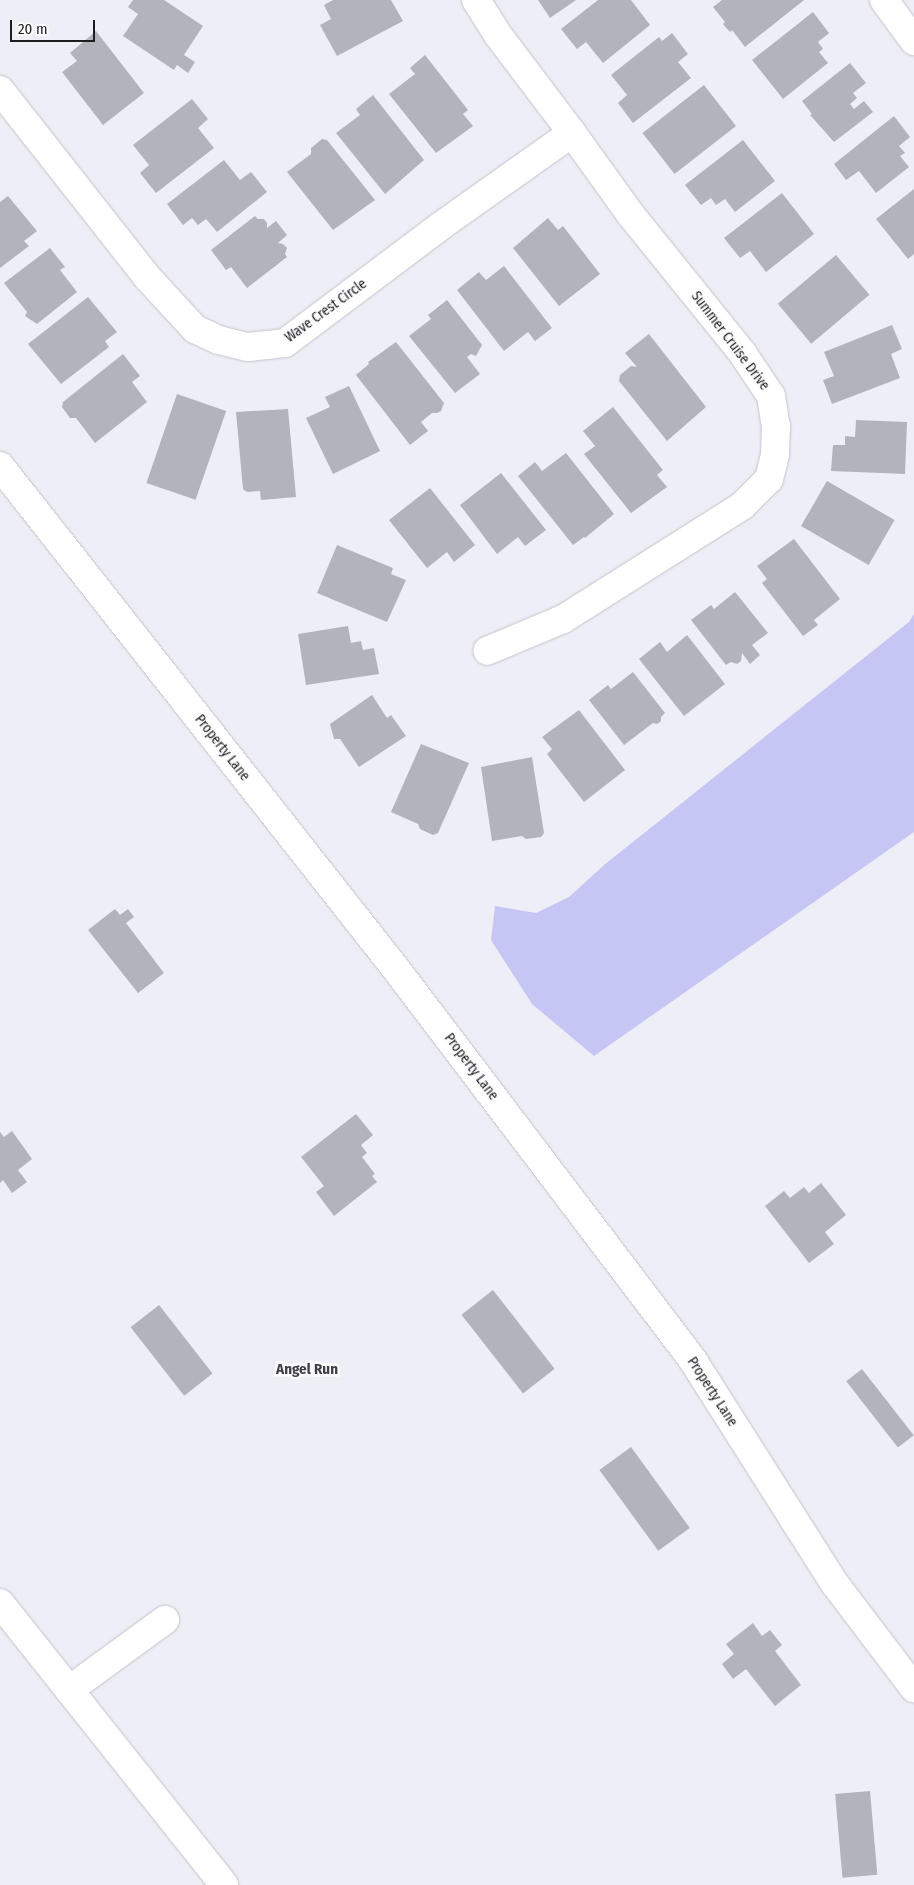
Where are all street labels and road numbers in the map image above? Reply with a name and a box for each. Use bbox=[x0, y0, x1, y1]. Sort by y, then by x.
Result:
street label: Wave Crest Circle bbox=[282, 276, 370, 346]
street label: Summer Cruise Drive bbox=[687, 288, 773, 394]
street label: Property Lane bbox=[191, 712, 253, 784]
street label: Property Lane bbox=[440, 1030, 502, 1104]
street label: Property Lane bbox=[683, 1354, 741, 1430]

